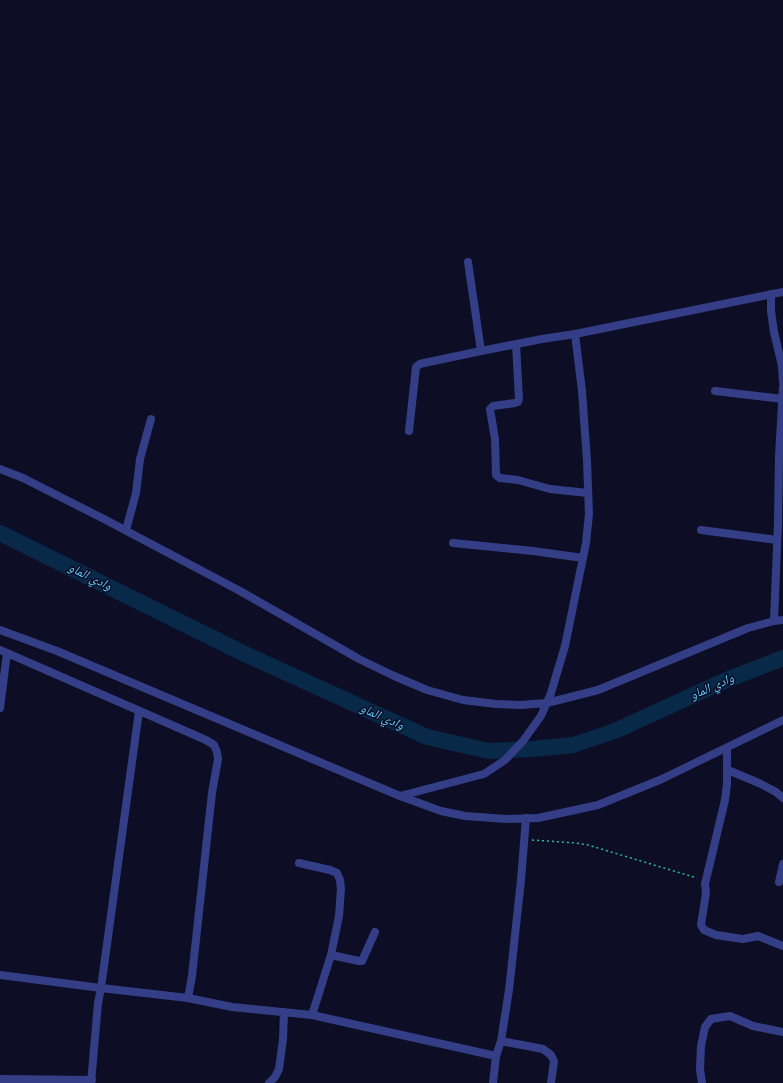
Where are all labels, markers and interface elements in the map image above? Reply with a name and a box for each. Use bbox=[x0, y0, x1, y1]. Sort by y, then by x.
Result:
water label: وادي الماو bbox=[66, 560, 114, 594]
water label: وادي الماو bbox=[688, 670, 736, 704]
water label: وادي الماو bbox=[358, 700, 406, 734]

